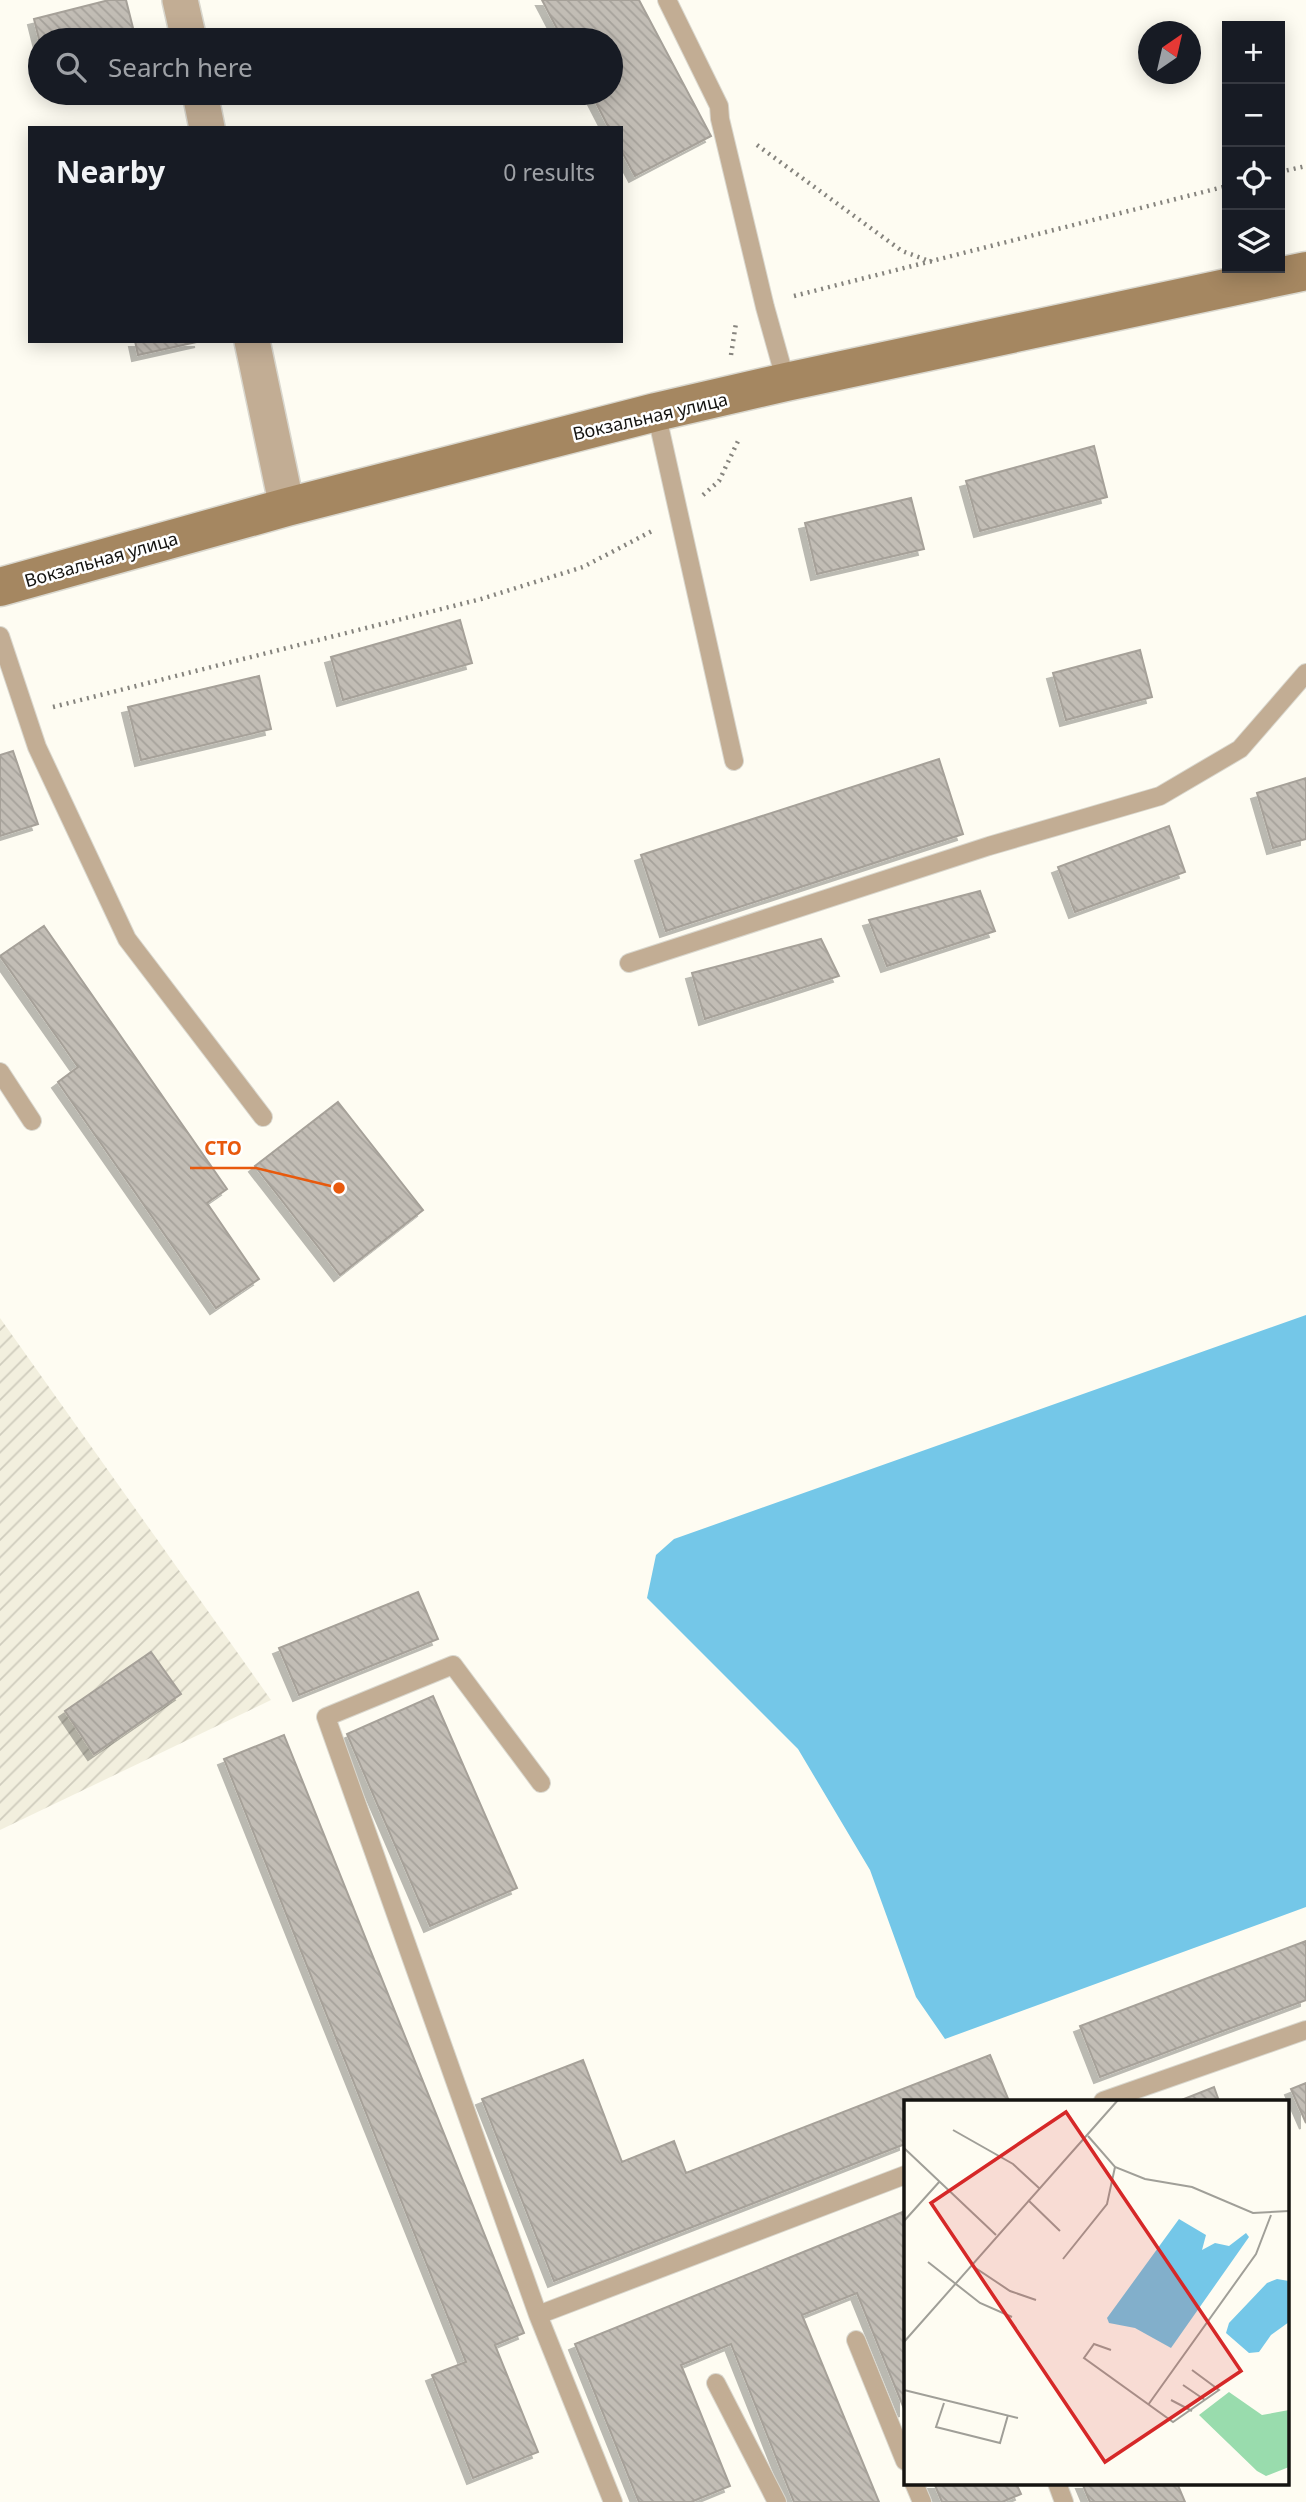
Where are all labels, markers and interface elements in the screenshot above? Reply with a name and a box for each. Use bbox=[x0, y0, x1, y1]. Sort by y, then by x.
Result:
north arrow bbox=[1138, 21, 1201, 84]
map controls bbox=[1222, 21, 1285, 273]
button: + bbox=[1222, 21, 1285, 84]
search box bbox=[28, 28, 623, 105]
icon: search bbox=[52, 48, 90, 86]
text: Search here bbox=[108, 49, 253, 85]
button: − bbox=[1222, 84, 1285, 147]
button: locate bbox=[1222, 147, 1285, 210]
text: Nearby bbox=[56, 151, 165, 192]
text: 0 results bbox=[503, 156, 595, 188]
button: layers bbox=[1222, 210, 1285, 273]
street label: Вокзальная улица bbox=[570, 387, 730, 445]
street label: Вокзальная улица bbox=[22, 526, 180, 592]
callout: СТО bbox=[190, 1128, 256, 1168]
text: СТО bbox=[204, 1135, 242, 1161]
inset map bbox=[904, 2100, 1288, 2484]

